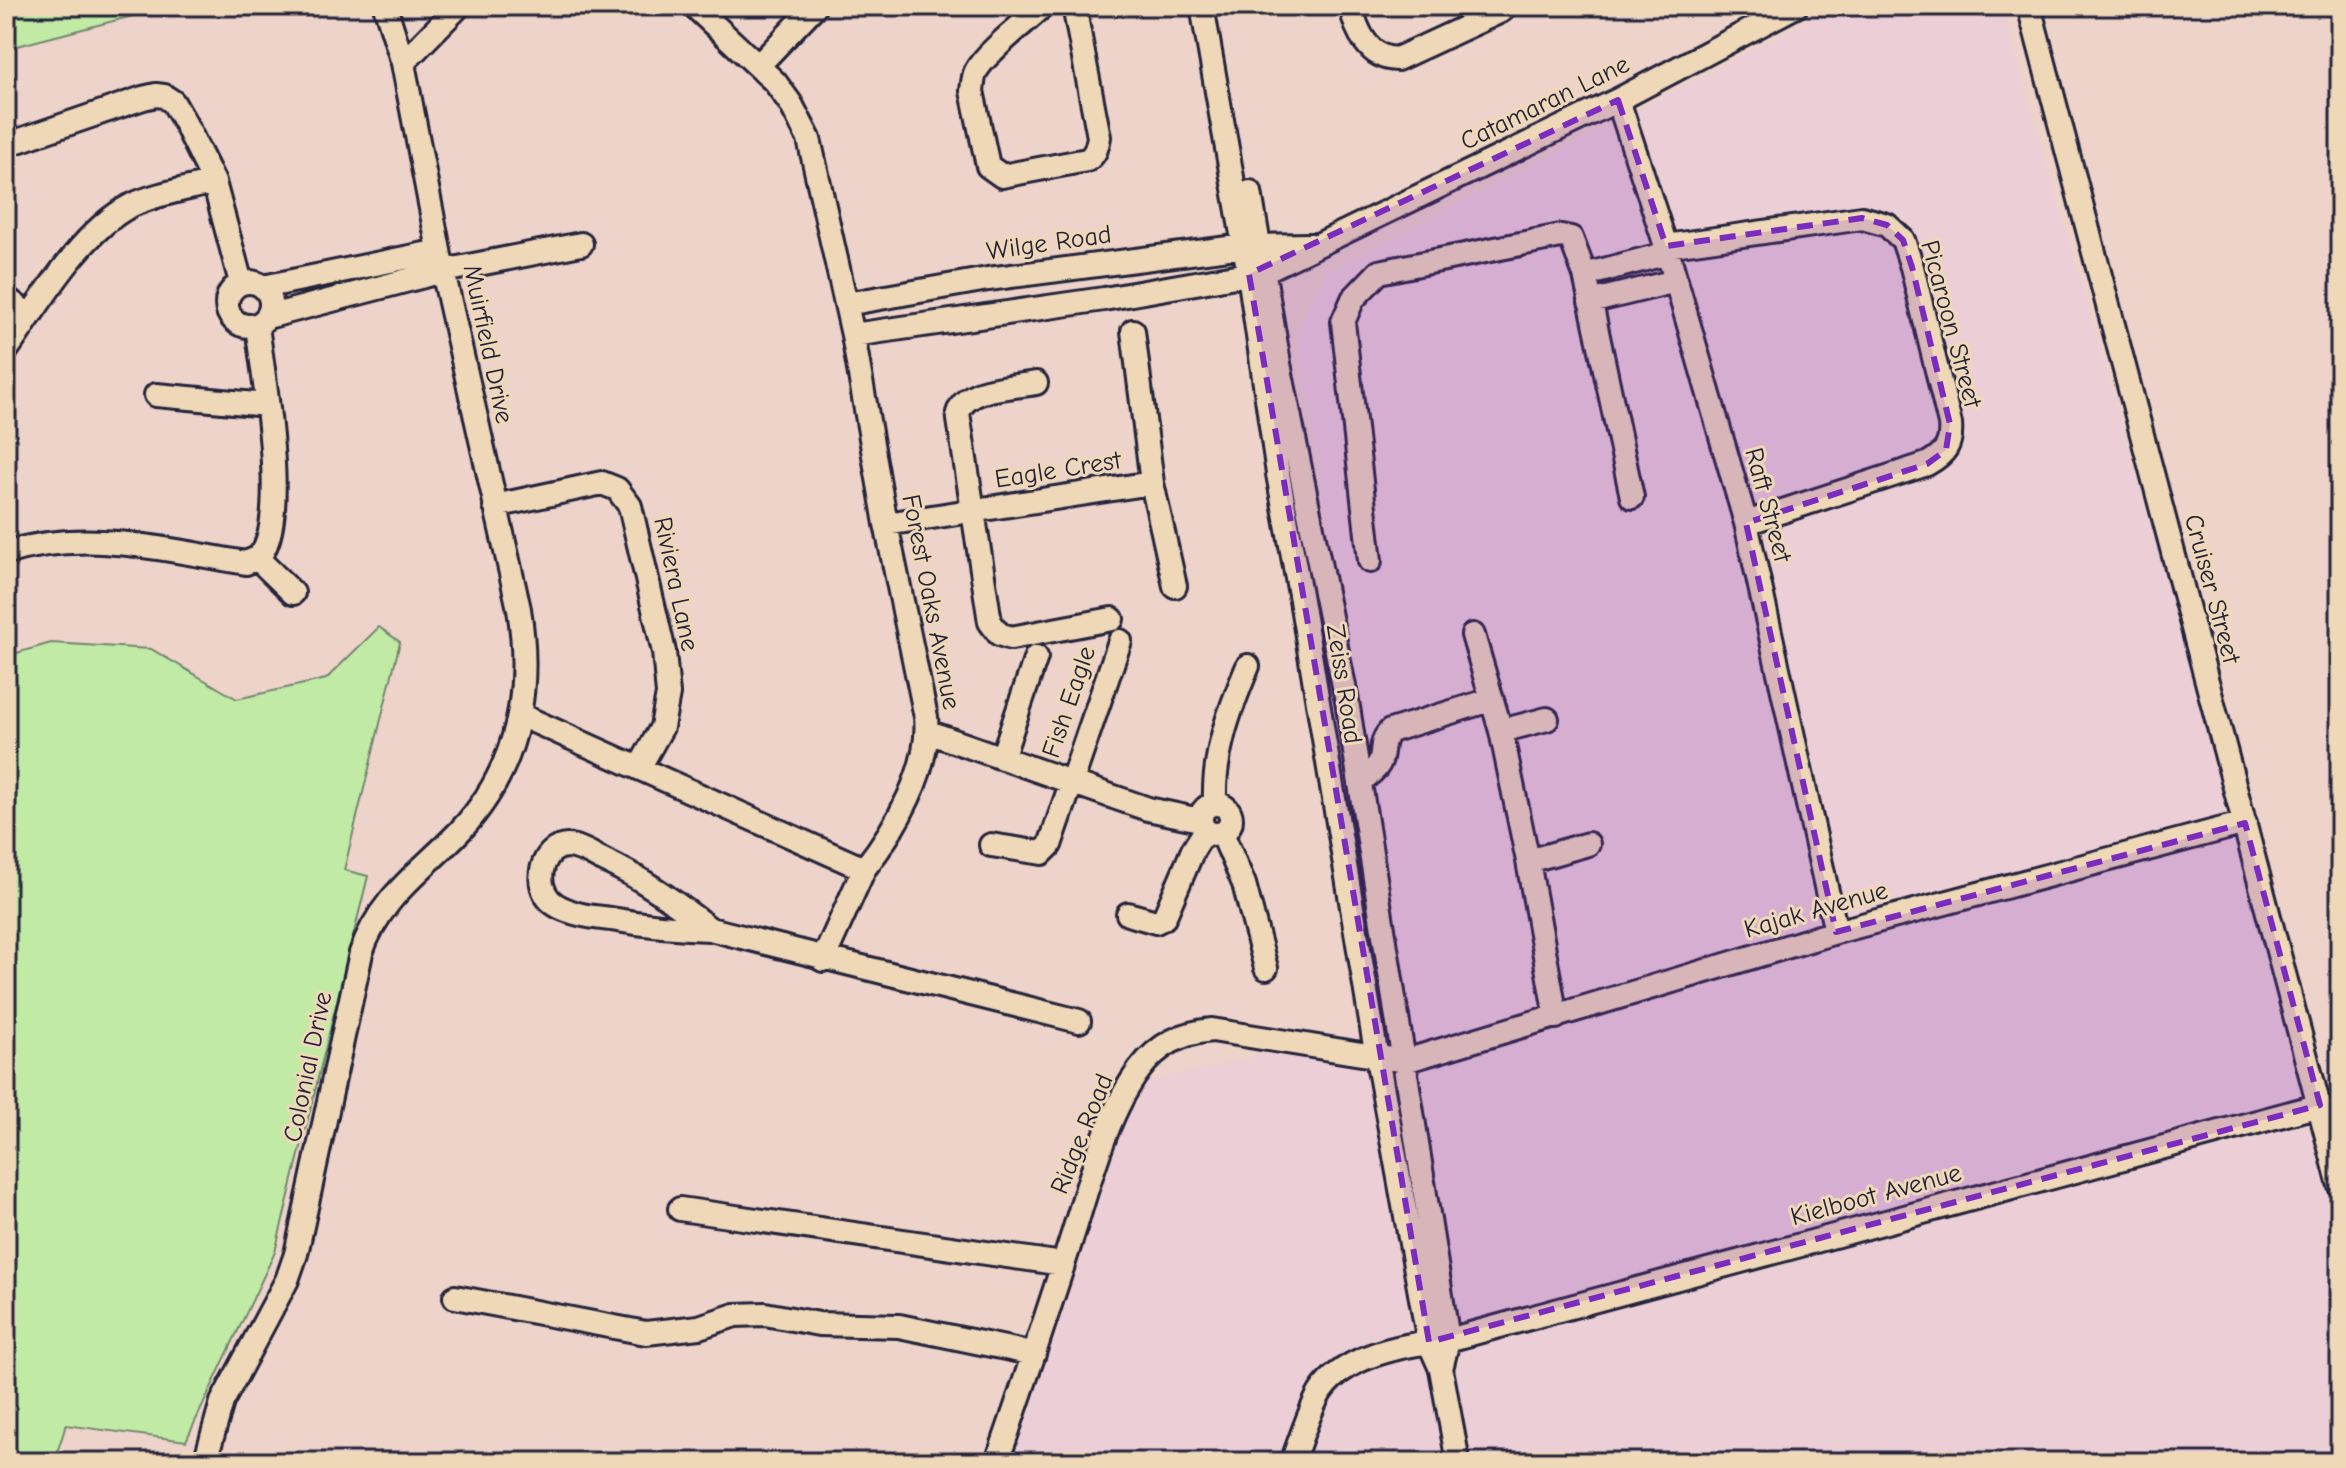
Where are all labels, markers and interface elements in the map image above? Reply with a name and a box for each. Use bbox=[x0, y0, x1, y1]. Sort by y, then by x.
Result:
street label: Catamaran Lane bbox=[1456, 49, 1634, 157]
street label: Wilge Road bbox=[985, 219, 1113, 267]
street label: Picaroon Street bbox=[1914, 237, 1988, 412]
street label: Muirfield Drive bbox=[457, 262, 519, 426]
street label: Eagle Crest bbox=[993, 445, 1125, 495]
street label: Raft Street bbox=[1738, 445, 1798, 567]
street label: Forest Oaks Avenue bbox=[895, 492, 967, 712]
street label: Cruiser Street bbox=[2178, 511, 2247, 668]
street label: Riviera Lane bbox=[647, 514, 705, 654]
street label: Zeiss Road bbox=[1320, 622, 1368, 746]
street label: Fish Eagle bbox=[1036, 642, 1102, 762]
street label: Kajak Avenue bbox=[1741, 875, 1891, 945]
street label: Colonial Drive bbox=[277, 989, 339, 1145]
street label: Ridge Road bbox=[1044, 1070, 1120, 1198]
street label: Kielboot Avenue bbox=[1787, 1158, 1965, 1232]

